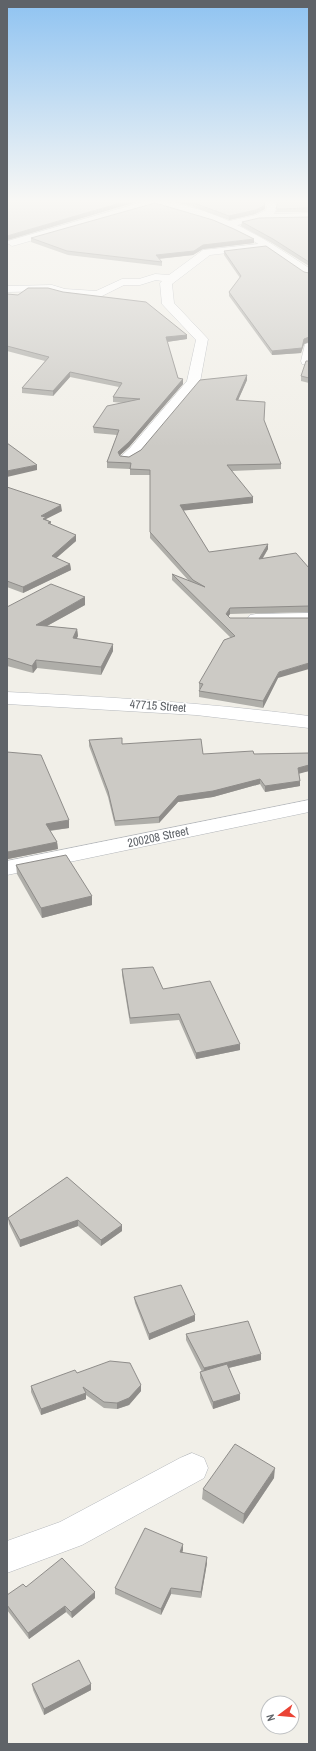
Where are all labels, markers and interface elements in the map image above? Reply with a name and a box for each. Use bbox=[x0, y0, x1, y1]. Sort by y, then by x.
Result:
street label: 47715 Street bbox=[129, 696, 187, 716]
street label: 200208 Street bbox=[126, 823, 190, 851]
north arrow bbox=[260, 1695, 300, 1735]
text: N bbox=[263, 1713, 278, 1723]

